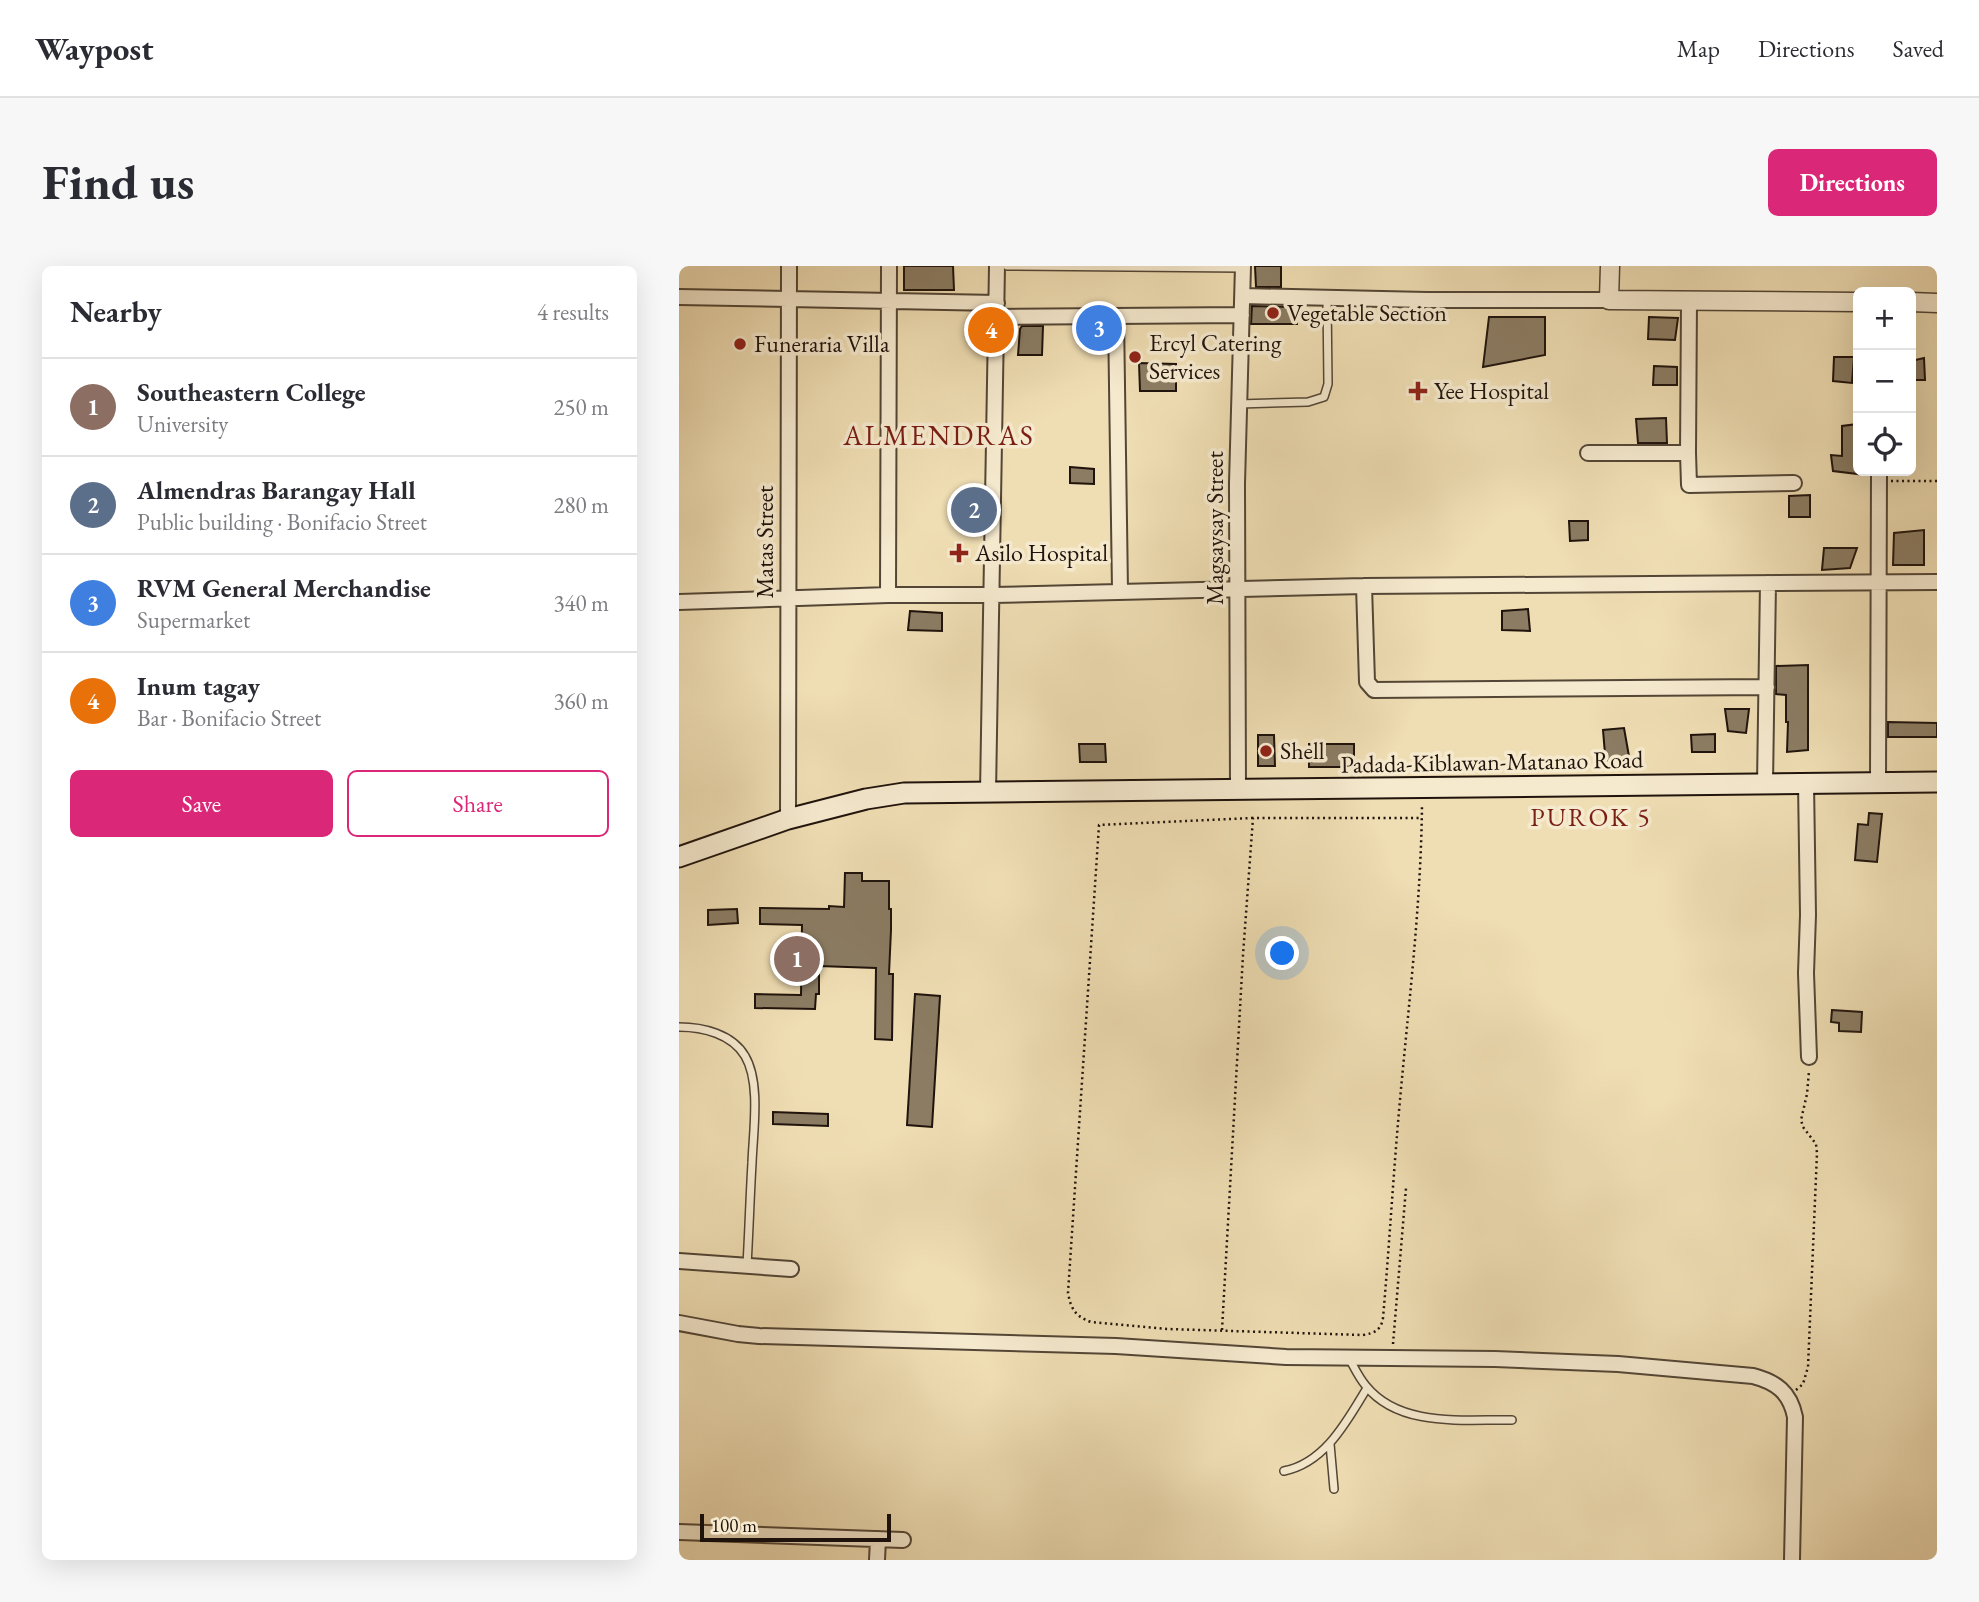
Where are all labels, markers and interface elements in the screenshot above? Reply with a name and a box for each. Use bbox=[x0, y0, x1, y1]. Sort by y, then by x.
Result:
text: Waypost bbox=[35, 27, 154, 70]
text: Map bbox=[1677, 33, 1720, 64]
text: Directions bbox=[1758, 33, 1855, 64]
text: Saved bbox=[1893, 33, 1944, 64]
button: Directions bbox=[1768, 149, 1937, 216]
text: Find us bbox=[42, 150, 194, 214]
map controls bbox=[1853, 287, 1916, 476]
button: + bbox=[1853, 287, 1916, 350]
text: Nearby bbox=[70, 292, 162, 331]
text: 4 results bbox=[537, 297, 609, 327]
place label: Vegetable Section bbox=[1287, 297, 1447, 328]
pin: 3 bbox=[1076, 302, 1122, 354]
pin: 4 bbox=[968, 304, 1014, 356]
marker: Vegetable Section bbox=[1265, 305, 1281, 321]
place label: Ercyl Catering Services bbox=[1149, 327, 1282, 386]
place label: Funeraria Villa bbox=[754, 328, 890, 359]
marker: Funeraria Villa bbox=[732, 336, 748, 352]
marker: Ercyl Catering Services bbox=[1127, 349, 1143, 365]
button: − bbox=[1853, 350, 1916, 413]
text: Southeastern College bbox=[137, 375, 366, 409]
place label: Yee Hospital bbox=[1434, 375, 1549, 406]
marker: Yee Hospital bbox=[1408, 381, 1428, 401]
text: 1 bbox=[87, 392, 99, 422]
text: 250 m bbox=[553, 392, 609, 422]
text: University bbox=[137, 409, 228, 439]
button: locate bbox=[1853, 413, 1916, 476]
district label: ALMENDRAS bbox=[842, 417, 1035, 453]
street label: Magsaysay Street bbox=[1199, 451, 1230, 605]
text: Almendras Barangay Hall bbox=[137, 473, 416, 507]
pin: 2 bbox=[951, 484, 997, 536]
street label: Matas Street bbox=[749, 485, 780, 599]
text: 2 bbox=[87, 490, 99, 520]
text: 280 m bbox=[553, 490, 609, 520]
text: Public building · Bonifacio Street bbox=[137, 507, 427, 537]
place label: Asilo Hospital bbox=[974, 537, 1108, 568]
marker: Asilo Hospital bbox=[949, 543, 969, 563]
text: RVM General Merchandise bbox=[137, 571, 431, 605]
text: 3 bbox=[87, 588, 99, 618]
text: 340 m bbox=[553, 588, 609, 618]
text: Supermarket bbox=[137, 605, 250, 635]
text: Inum tagay bbox=[137, 669, 260, 703]
text: 4 bbox=[87, 686, 99, 716]
text: 360 m bbox=[553, 686, 609, 716]
text: Bar · Bonifacio Street bbox=[137, 703, 321, 733]
place label: Shell bbox=[1280, 735, 1325, 766]
marker: Shell bbox=[1258, 743, 1274, 759]
street label: Padada-Kiblawan-Matanao Road bbox=[1340, 743, 1644, 780]
button: Save bbox=[70, 770, 333, 837]
button: Share bbox=[347, 770, 609, 837]
district label: PUROK 5 bbox=[1530, 800, 1652, 834]
pin: 1 bbox=[774, 933, 820, 985]
your location bbox=[1265, 936, 1299, 970]
scale bar bbox=[700, 1511, 891, 1543]
text: 100 m bbox=[711, 1513, 757, 1538]

